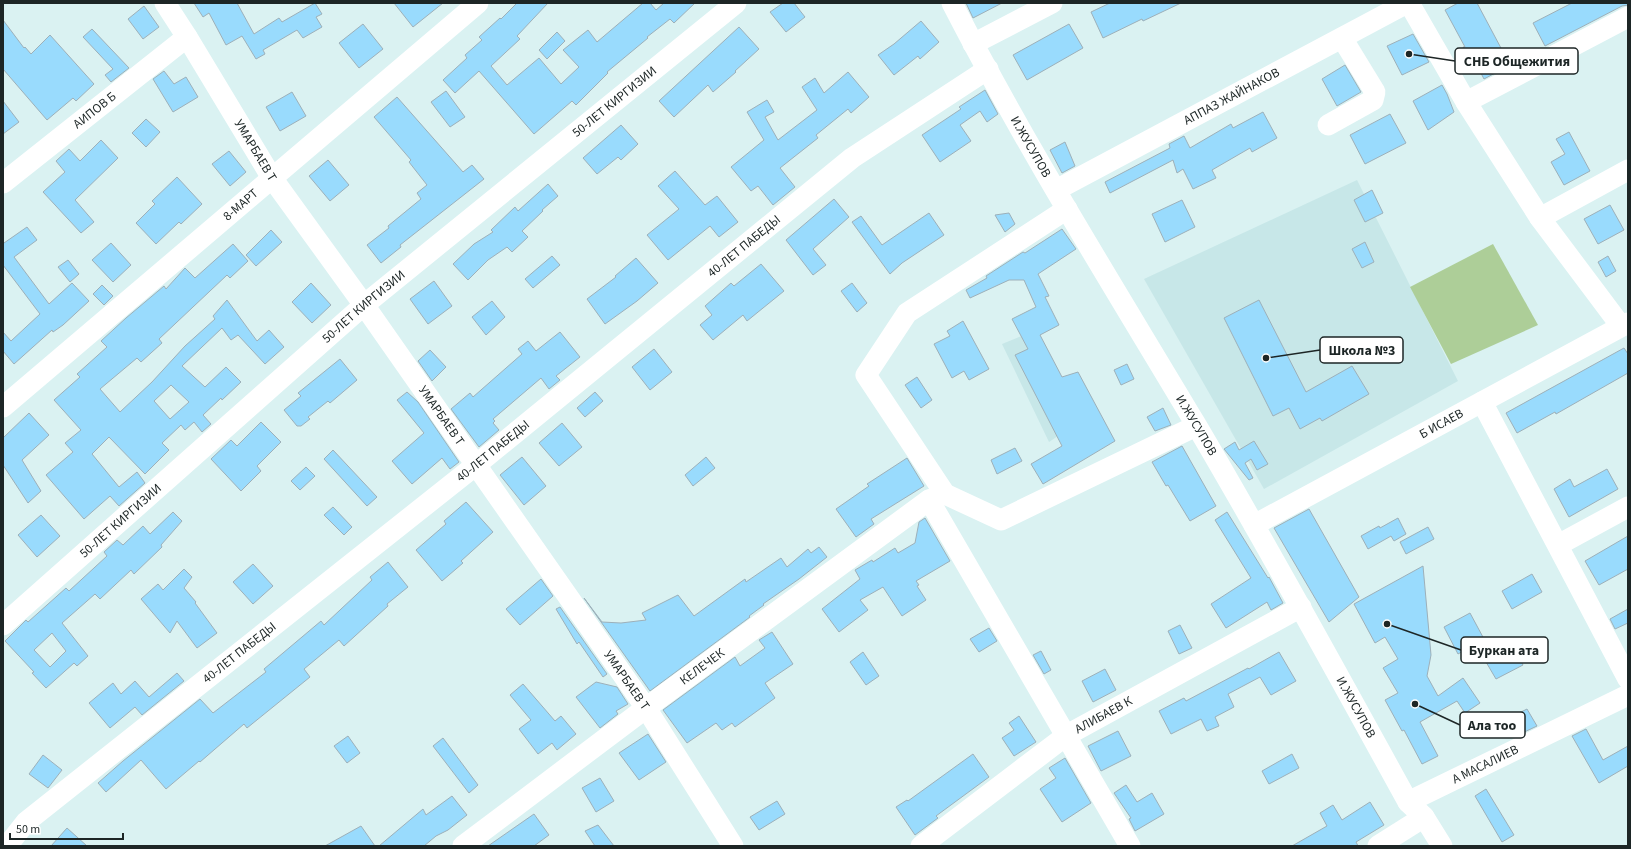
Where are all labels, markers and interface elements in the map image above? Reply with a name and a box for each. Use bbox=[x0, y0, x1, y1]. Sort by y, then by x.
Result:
callout: СНБ Общежития bbox=[1455, 48, 1578, 74]
text: СНБ Общежития bbox=[1464, 52, 1570, 72]
street label: 50-ЛЕТ КИРГИЗИИ bbox=[568, 62, 661, 141]
street label: АППАЗ ЖАЙНАКОВ bbox=[1180, 63, 1283, 129]
street label: АИПОВ Б bbox=[69, 88, 120, 133]
street label: И.ЖУСУПОВ bbox=[1006, 113, 1056, 181]
street label: УМАРБАЕВ Т bbox=[230, 116, 281, 185]
street label: 8-МАРТ bbox=[219, 185, 262, 225]
street label: 40-ЛЕТ ПАБЕДЫ bbox=[704, 211, 784, 282]
street label: 50-ЛЕТ КИРГИЗИИ bbox=[318, 266, 409, 347]
callout: Школа №3 bbox=[1320, 337, 1403, 363]
text: Школа №3 bbox=[1329, 341, 1396, 361]
street label: УМАРБАЕВ Т bbox=[414, 382, 469, 449]
street label: И.ЖУСУПОВ bbox=[1171, 391, 1222, 460]
street label: Б ИСАЕВ bbox=[1416, 404, 1467, 443]
street label: 40-ЛЕТ ПАБЕДЫ bbox=[452, 416, 533, 486]
street label: 50-ЛЕТ КИРГИЗИИ bbox=[76, 480, 165, 562]
street label: 40-ЛЕТ ПАБЕДЫ bbox=[199, 618, 280, 688]
callout: Буркан ата bbox=[1461, 637, 1548, 663]
text: Буркан ата bbox=[1469, 641, 1539, 661]
street label: КЕЛЕЧЕК bbox=[676, 644, 729, 689]
street label: УМАРБАЕВ Т bbox=[599, 647, 654, 714]
street label: И.ЖУСУПОВ bbox=[1332, 673, 1380, 742]
street label: АЛИБАЕВ К bbox=[1071, 692, 1136, 738]
callout: Ала тоо bbox=[1460, 712, 1525, 738]
text: Ала тоо bbox=[1467, 716, 1517, 736]
street label: А МАСАЛИЕВ bbox=[1449, 740, 1522, 788]
scale bar bbox=[10, 815, 123, 841]
text: 50 m bbox=[16, 821, 40, 838]

